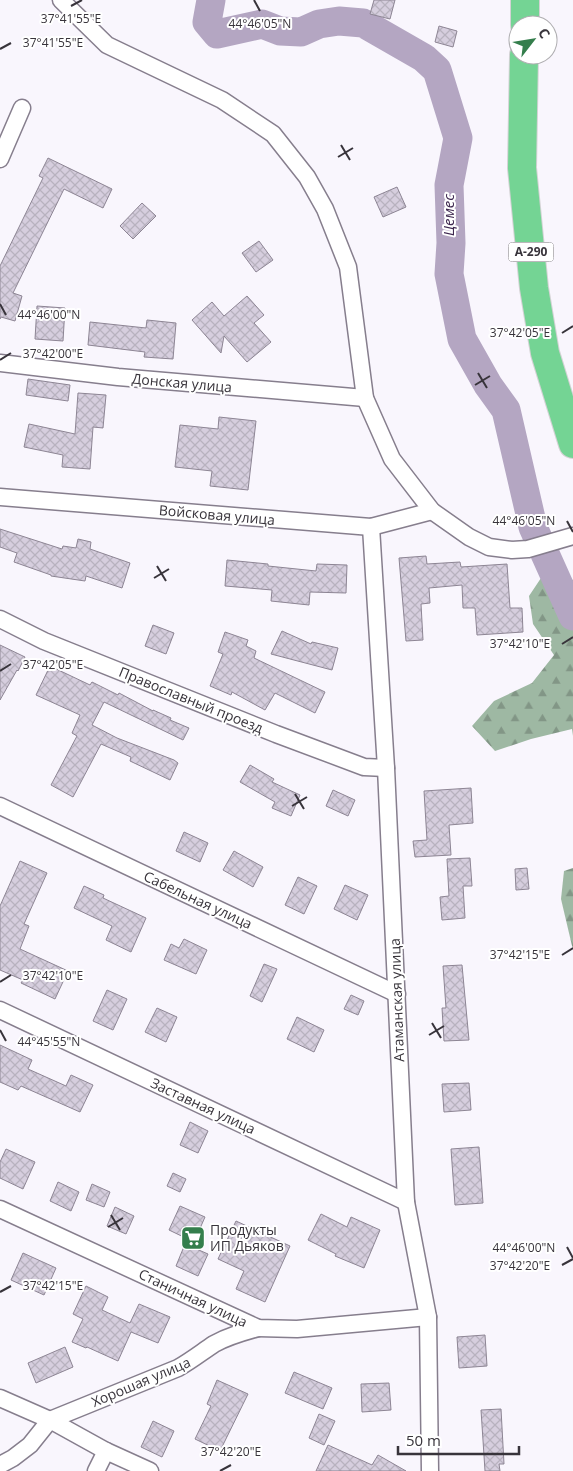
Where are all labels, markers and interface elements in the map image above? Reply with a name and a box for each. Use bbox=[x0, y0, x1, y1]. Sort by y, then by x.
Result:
text: 37°41'55"E bbox=[41, 10, 101, 27]
text: 44°46'05"N bbox=[229, 15, 291, 32]
north arrow bbox=[508, 15, 558, 65]
text: С bbox=[534, 24, 555, 42]
text: 37°41'55"E bbox=[23, 34, 83, 51]
water label: Цемес bbox=[438, 194, 458, 236]
road number: А-290 bbox=[508, 242, 554, 262]
text: 44°46'00"N bbox=[18, 306, 80, 323]
text: 37°42'05"E bbox=[490, 324, 550, 341]
text: 37°42'00"E bbox=[23, 345, 83, 362]
street label: Донская улица bbox=[131, 369, 233, 396]
street label: Войсковая улица bbox=[158, 500, 276, 529]
text: 44°46'05"N bbox=[493, 512, 555, 529]
text: 37°42'10"E bbox=[490, 635, 550, 652]
text: 37°42'05"E bbox=[23, 656, 83, 673]
street label: Православный проезд bbox=[116, 662, 266, 737]
street label: Сабельная улица bbox=[141, 866, 256, 933]
street label: Атаманская улица bbox=[385, 938, 408, 1062]
text: 37°42'15"E bbox=[490, 946, 550, 963]
text: 37°42'10"E bbox=[23, 967, 83, 984]
text: 44°45'55"N bbox=[18, 1033, 80, 1050]
street label: Заставная улица bbox=[148, 1073, 259, 1138]
place label: Продукты ИП Дьяков bbox=[210, 1220, 284, 1255]
supermarket icon: Продукты ИП Дьяков bbox=[180, 1225, 206, 1251]
text: 44°46'00"N bbox=[493, 1239, 555, 1256]
text: 37°42'20"E bbox=[490, 1257, 550, 1274]
street label: Станичная улица bbox=[136, 1264, 251, 1331]
text: 37°42'15"E bbox=[23, 1277, 83, 1294]
street label: Хорошая улица bbox=[88, 1352, 193, 1411]
scale bar bbox=[398, 1424, 519, 1456]
text: 50 m bbox=[406, 1430, 441, 1450]
text: 37°42'20"E bbox=[201, 1443, 261, 1460]

